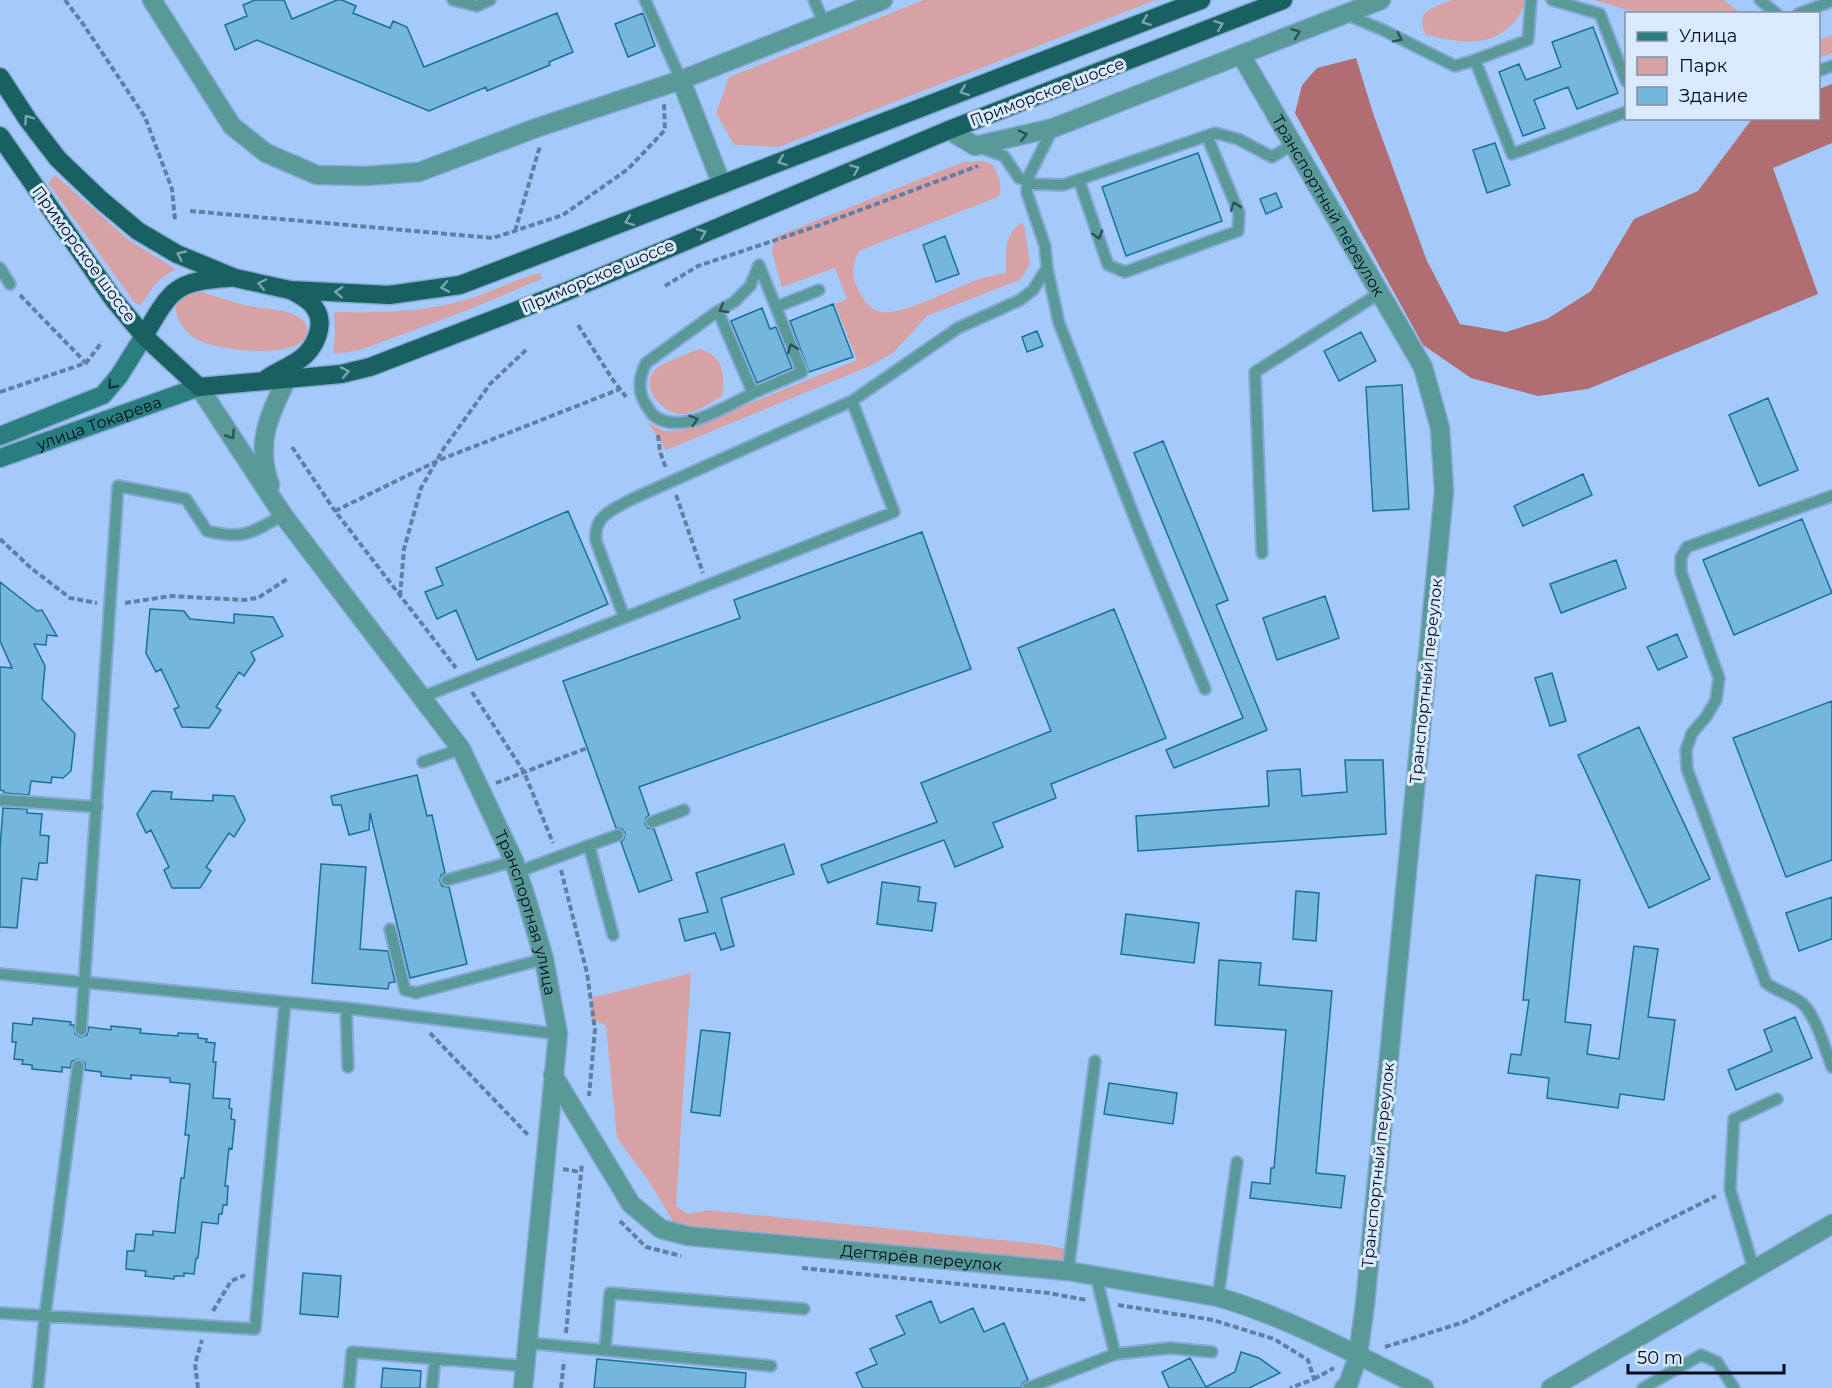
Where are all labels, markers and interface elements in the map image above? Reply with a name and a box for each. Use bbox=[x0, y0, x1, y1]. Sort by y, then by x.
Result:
legend bbox=[1625, 12, 1820, 120]
one-way arrow bbox=[1141, 14, 1152, 26]
one-way arrow bbox=[1212, 20, 1223, 32]
text: Улица bbox=[1679, 25, 1737, 47]
one-way arrow bbox=[1290, 28, 1301, 41]
one-way arrow bbox=[1392, 30, 1403, 42]
street label: Приморское шоссе bbox=[967, 54, 1127, 130]
text: Парк bbox=[1679, 55, 1728, 77]
one-way arrow bbox=[959, 84, 970, 96]
text: Здание bbox=[1679, 85, 1748, 107]
street label: Транспортный переулок bbox=[1268, 111, 1389, 300]
one-way arrow bbox=[24, 115, 35, 126]
one-way arrow bbox=[1017, 129, 1027, 142]
one-way arrow bbox=[777, 154, 788, 167]
one-way arrow bbox=[849, 164, 860, 176]
street label: Приморское шоссе bbox=[28, 182, 140, 326]
one-way arrow bbox=[1230, 202, 1243, 212]
one-way arrow bbox=[624, 214, 635, 226]
one-way arrow bbox=[696, 228, 707, 240]
one-way arrow bbox=[1090, 229, 1103, 240]
street label: Приморское шоссе bbox=[519, 235, 677, 317]
one-way arrow bbox=[177, 251, 188, 263]
one-way arrow bbox=[258, 278, 268, 291]
one-way arrow bbox=[441, 280, 451, 293]
one-way arrow bbox=[335, 286, 344, 299]
one-way arrow bbox=[719, 301, 729, 313]
one-way arrow bbox=[787, 343, 800, 354]
one-way arrow bbox=[340, 366, 350, 379]
one-way arrow bbox=[108, 378, 119, 389]
street label: улица Токарева bbox=[33, 392, 164, 454]
one-way arrow bbox=[689, 415, 699, 427]
one-way arrow bbox=[224, 429, 235, 440]
street label: Транспортный переулок bbox=[1406, 577, 1446, 785]
street label: Транспортная улица bbox=[491, 827, 560, 997]
street label: Транспортный переулок bbox=[1358, 1061, 1398, 1269]
street label: Дегтярёв переулок bbox=[840, 1241, 1003, 1274]
scale bar bbox=[1628, 1337, 1784, 1375]
text: 50 m bbox=[1637, 1347, 1683, 1369]

